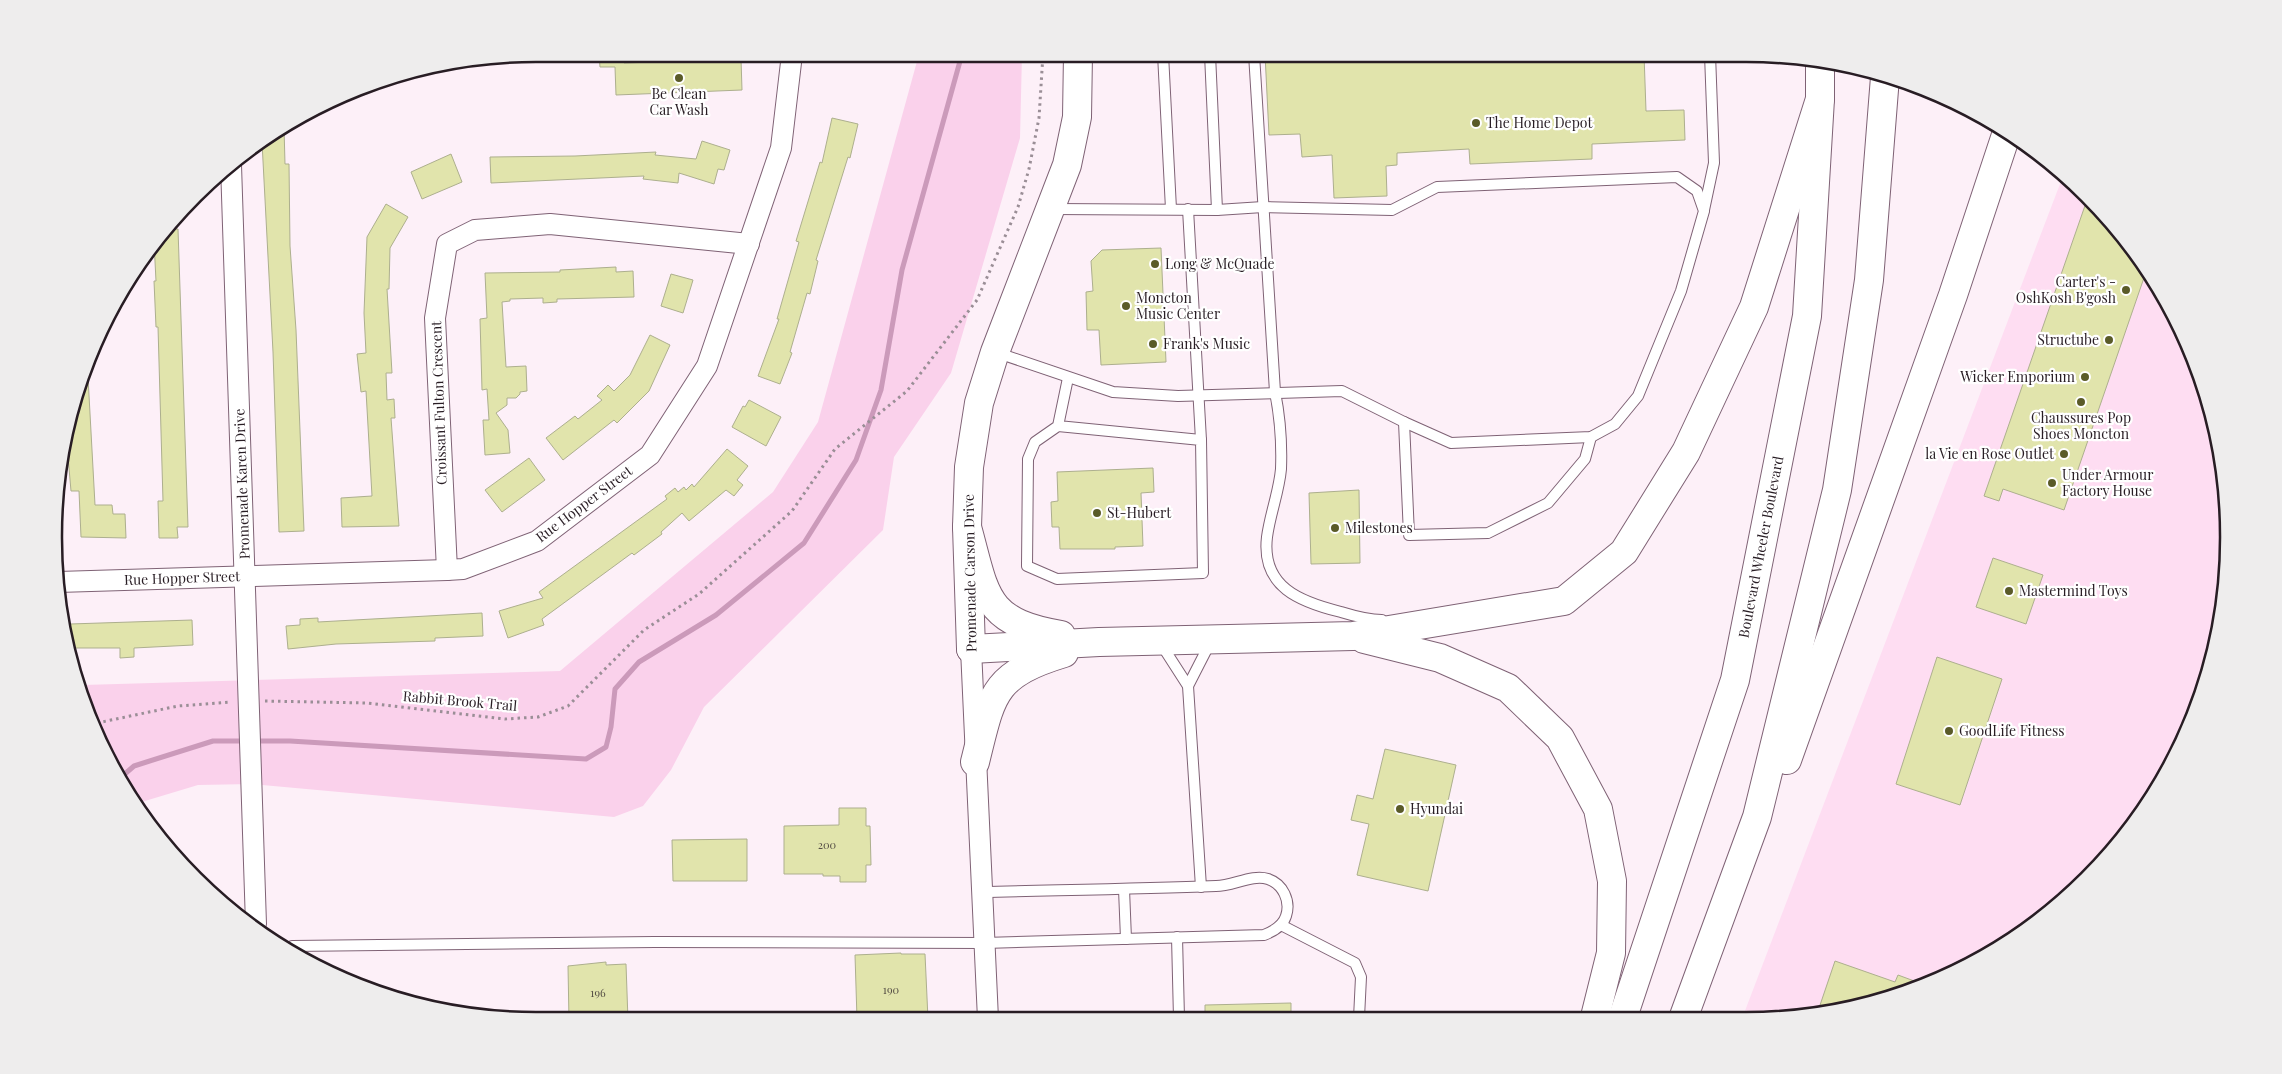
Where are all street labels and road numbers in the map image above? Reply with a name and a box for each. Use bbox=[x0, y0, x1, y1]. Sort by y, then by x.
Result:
street label: Croissant Fulton Crescent bbox=[426, 320, 451, 485]
street label: Promenade Karen Drive bbox=[229, 408, 254, 560]
street label: Boulevard Wheeler Boulevard bbox=[1734, 454, 1787, 639]
street label: Rue Hopper Street bbox=[532, 460, 637, 546]
street label: Promenade Carson Drive bbox=[959, 494, 980, 652]
street label: Rue Hopper Street bbox=[124, 566, 241, 589]
street label: Rabbit Brook Trail bbox=[402, 686, 518, 715]

